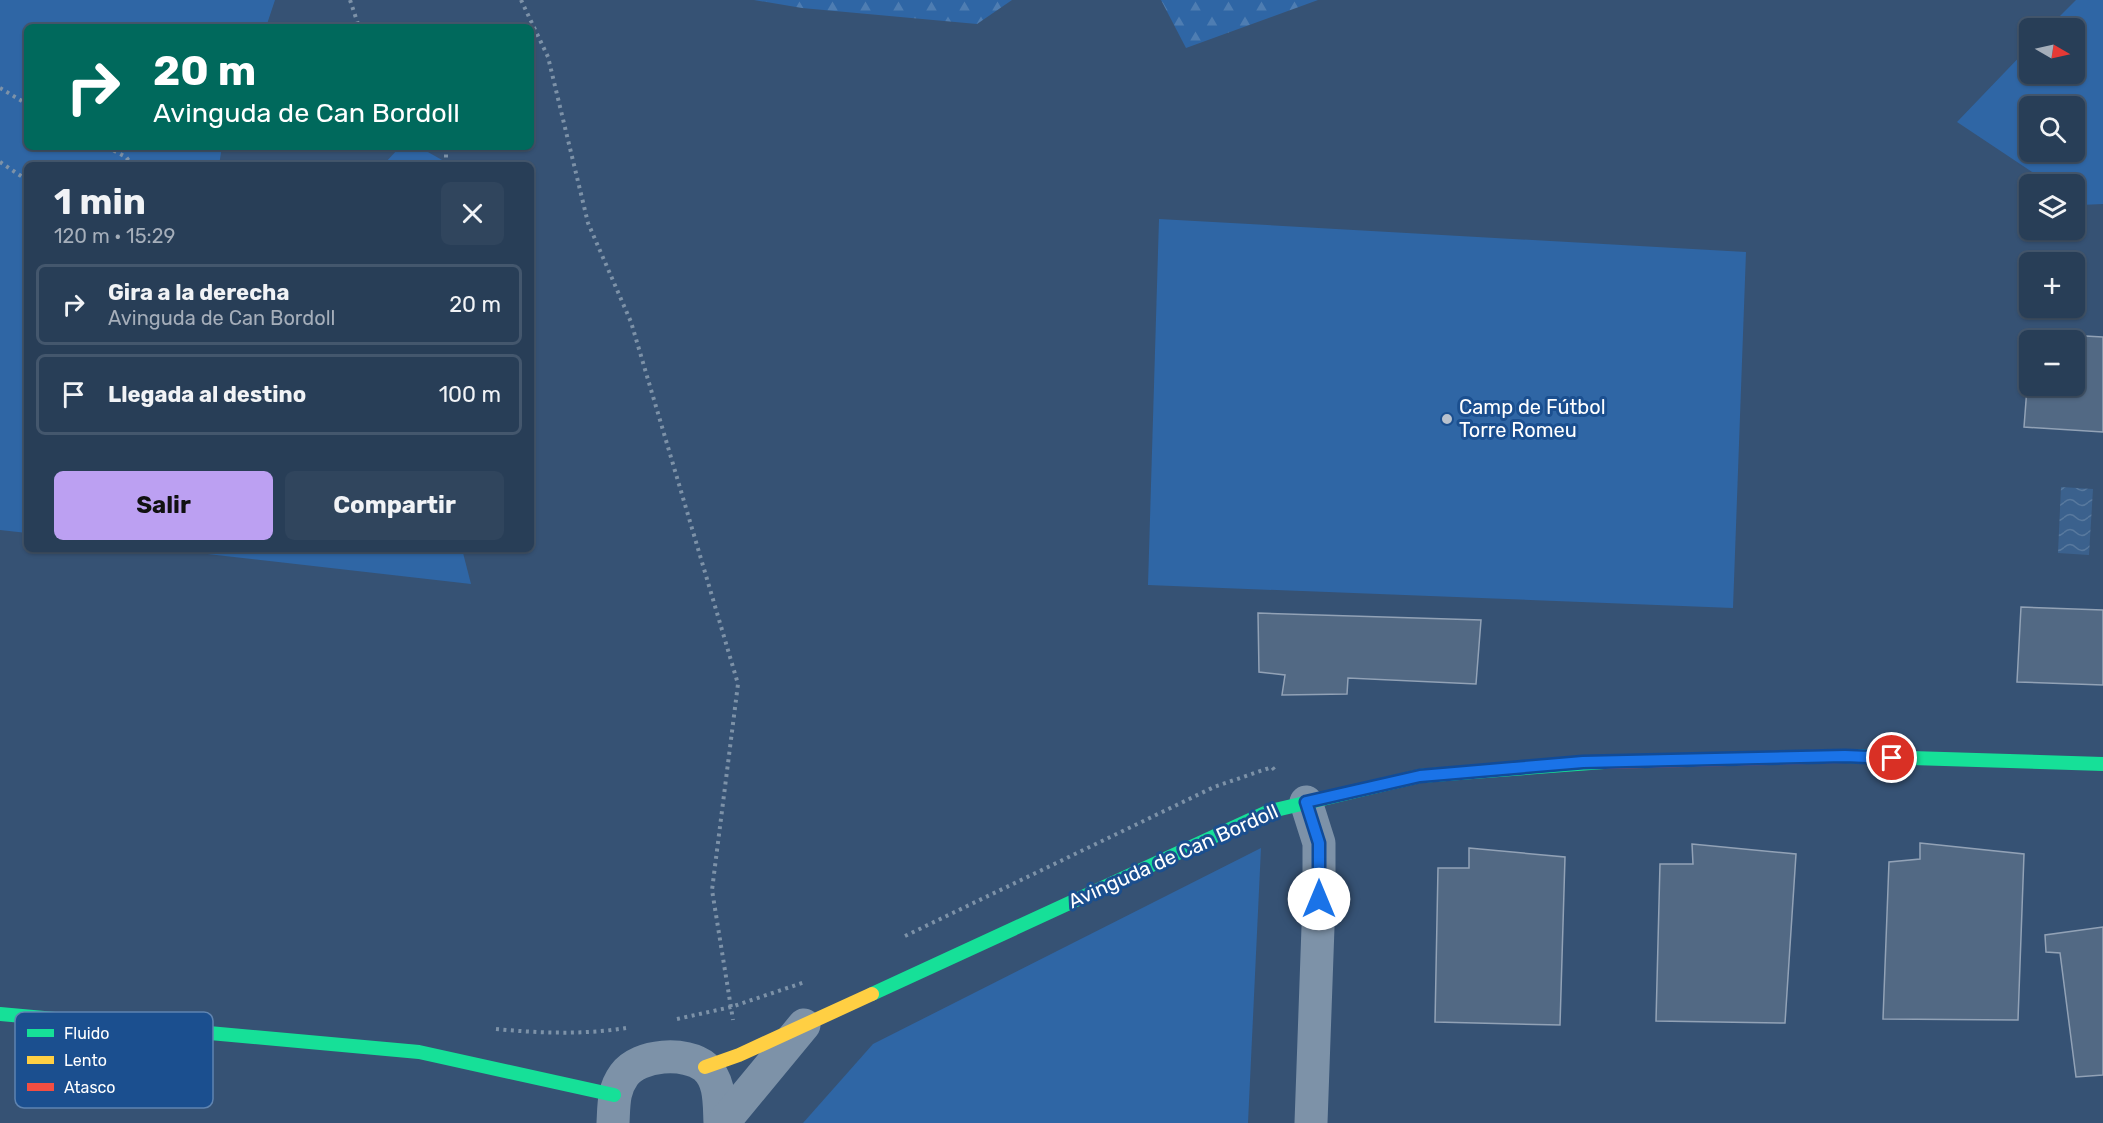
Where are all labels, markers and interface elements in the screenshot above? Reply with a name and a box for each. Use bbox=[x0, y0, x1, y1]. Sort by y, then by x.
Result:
north arrow bbox=[2019, 18, 2085, 84]
map controls bbox=[2019, 18, 2085, 396]
text: 20 m bbox=[153, 46, 256, 96]
icon: right bbox=[54, 48, 132, 126]
button: search bbox=[2019, 96, 2085, 162]
text: Avinguda de Can Bordoll bbox=[153, 97, 460, 129]
button: layers bbox=[2019, 174, 2085, 240]
text: 1 min bbox=[54, 180, 146, 223]
button: close bbox=[441, 182, 504, 245]
text: 120 m · 15:29 bbox=[54, 224, 175, 248]
button: + bbox=[2019, 252, 2085, 318]
text: Gira a la derecha bbox=[108, 279, 289, 306]
icon: right bbox=[57, 288, 90, 321]
text: 20 m bbox=[449, 291, 501, 318]
text: Avinguda de Can Bordoll bbox=[108, 306, 335, 330]
button: − bbox=[2019, 330, 2085, 396]
icon: arrive bbox=[57, 378, 90, 411]
text: Llegada al destino bbox=[108, 381, 306, 408]
text: 100 m bbox=[439, 381, 501, 408]
place label: Camp de Fútbol Torre Romeu bbox=[1459, 395, 1606, 442]
marker: Camp de Fútbol Torre Romeu bbox=[1440, 412, 1454, 426]
button: Salir bbox=[54, 471, 273, 540]
button: Compartir bbox=[285, 471, 504, 540]
pin bbox=[1866, 732, 1917, 783]
icon: arrive bbox=[1875, 741, 1908, 774]
street label: Avinguda de Can Bordoll bbox=[1064, 799, 1282, 913]
position arrow bbox=[1287, 867, 1351, 931]
legend bbox=[15, 1012, 213, 1108]
text: Fluido bbox=[64, 1024, 109, 1043]
text: Lento bbox=[64, 1051, 107, 1070]
text: Atasco bbox=[64, 1078, 116, 1097]

